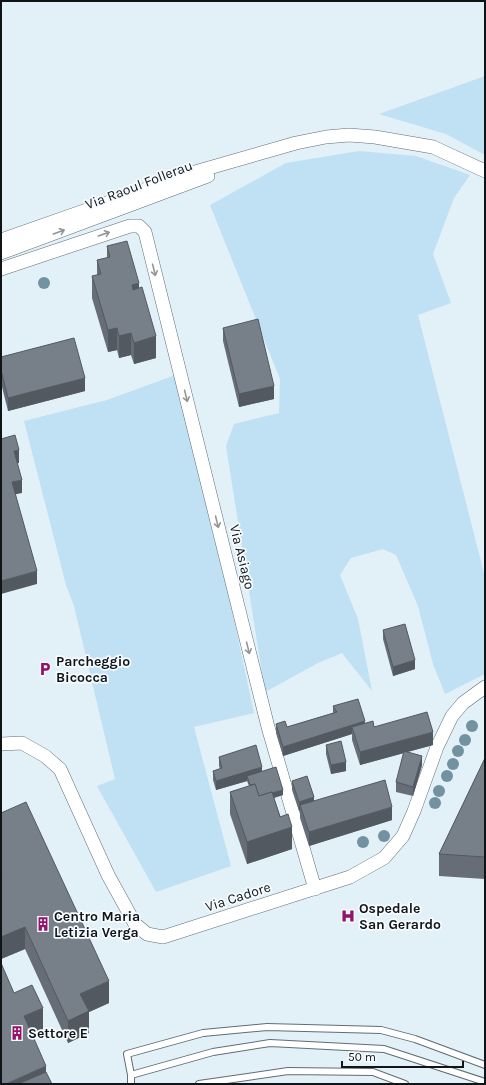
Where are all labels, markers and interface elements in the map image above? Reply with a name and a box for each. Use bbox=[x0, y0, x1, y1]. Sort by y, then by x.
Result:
street label: Via Raoul Follerau bbox=[83, 157, 195, 213]
one-way arrow bbox=[52, 228, 64, 236]
one-way arrow bbox=[98, 230, 111, 237]
one-way arrow bbox=[151, 263, 159, 276]
one-way arrow bbox=[182, 389, 190, 402]
one-way arrow bbox=[214, 515, 221, 528]
street label: Via Asiago bbox=[226, 523, 258, 591]
one-way arrow bbox=[245, 641, 252, 654]
place label: Parcheggio Bicocca bbox=[56, 653, 130, 686]
parking icon: Parcheggio Bicocca bbox=[37, 661, 53, 677]
street label: Via Cadore bbox=[203, 878, 273, 916]
place label: Ospedale San Gerardo bbox=[359, 900, 441, 933]
place label: Centro Maria Letizia Verga bbox=[54, 908, 140, 941]
hospital icon: Ospedale San Gerardo bbox=[340, 908, 356, 924]
building icon: Centro Maria Letizia Verga bbox=[35, 916, 51, 932]
building icon: Settore E bbox=[9, 1025, 25, 1041]
place label: Settore E bbox=[28, 1025, 88, 1042]
scale bar bbox=[342, 1043, 463, 1069]
text: 50 m bbox=[348, 1050, 376, 1064]

